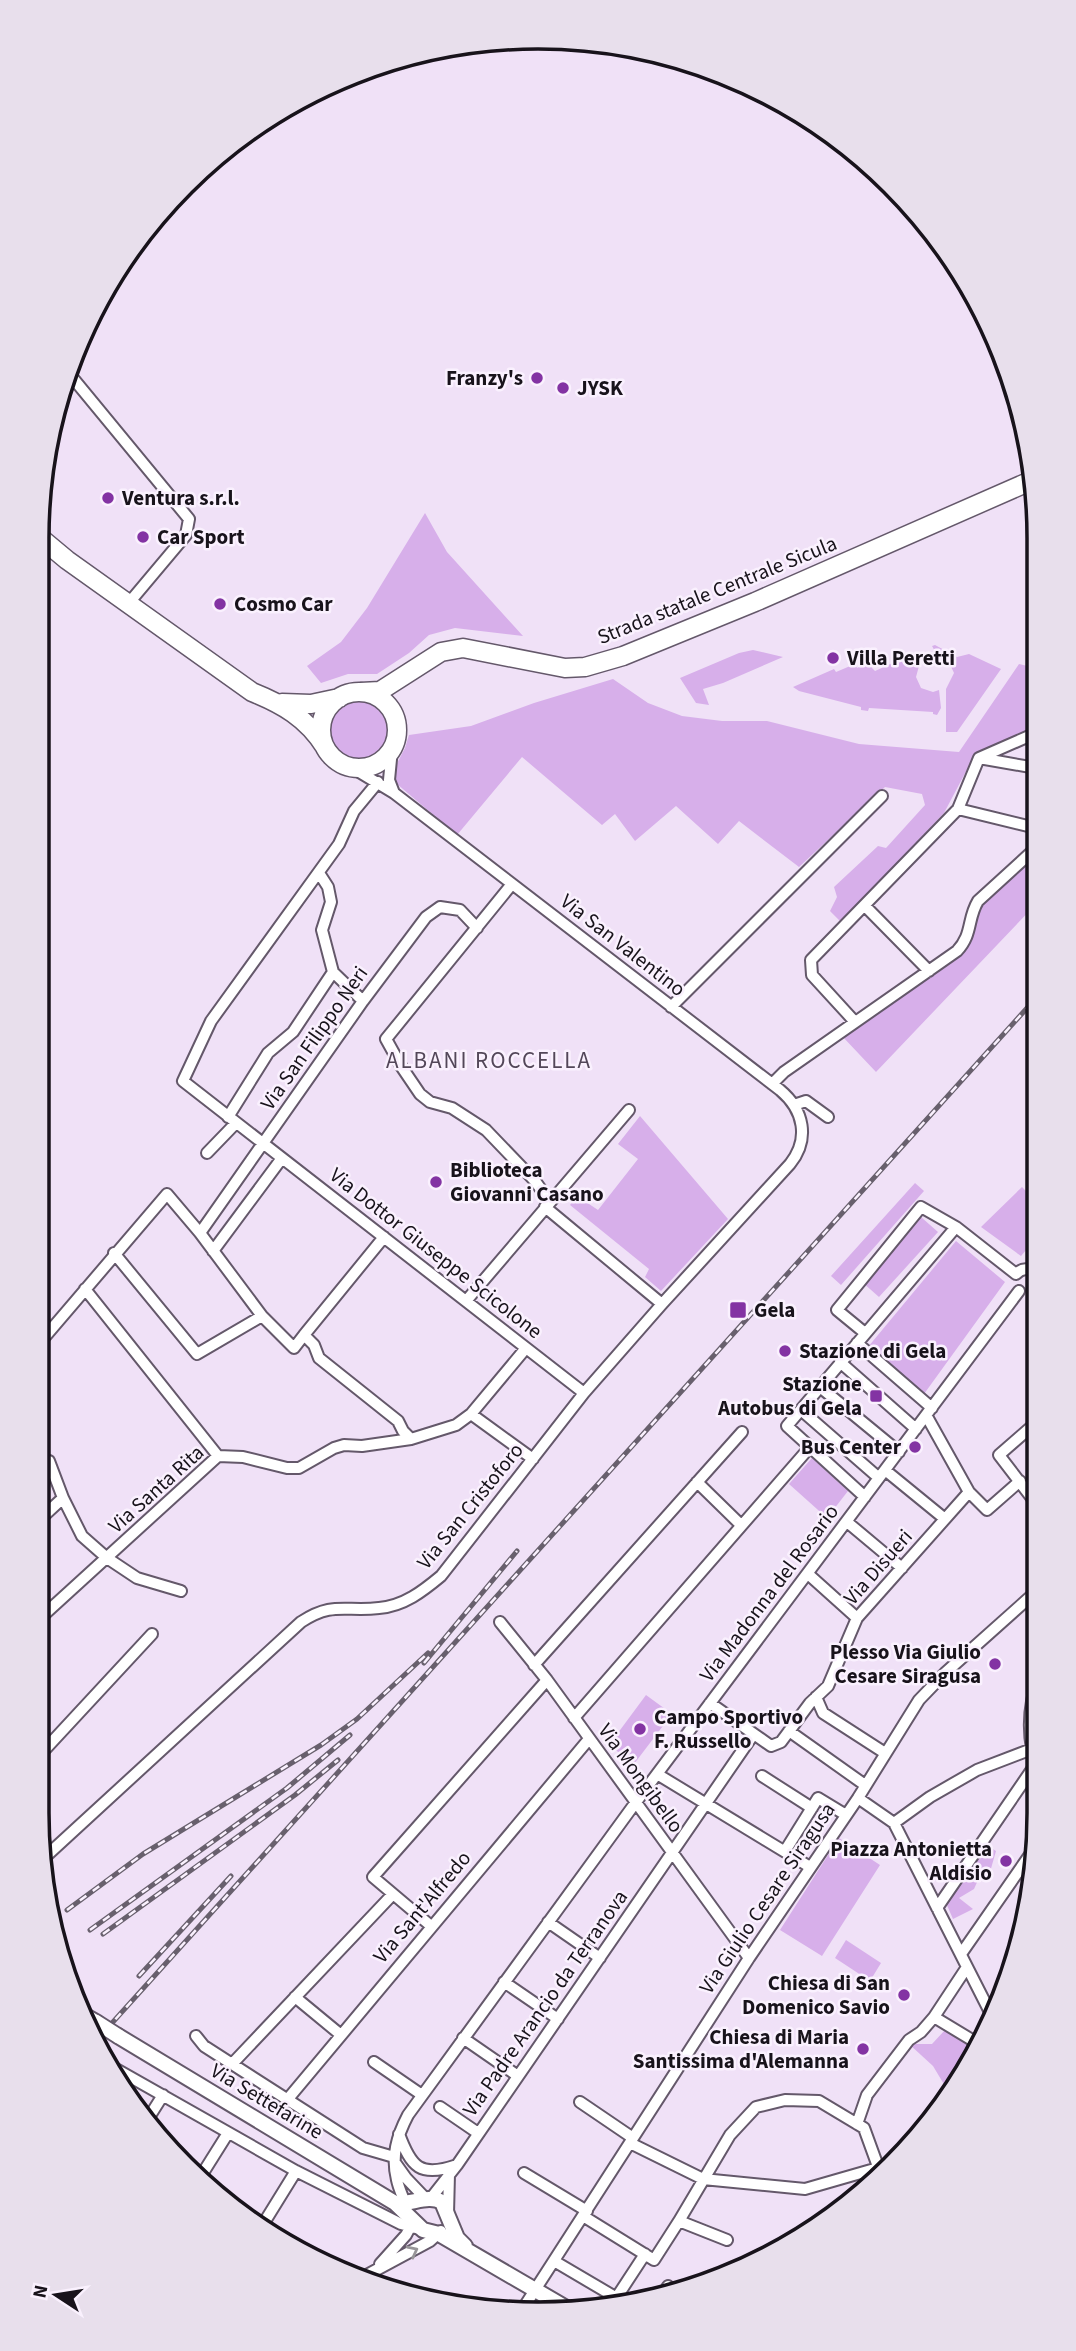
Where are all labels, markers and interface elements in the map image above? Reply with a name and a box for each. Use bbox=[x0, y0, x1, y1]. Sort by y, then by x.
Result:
place label: Franzy's bbox=[446, 363, 523, 393]
marker: Franzy's bbox=[529, 370, 545, 386]
place label: JYSK bbox=[577, 373, 624, 403]
marker: JYSK bbox=[555, 380, 571, 396]
place label: Ventura s.r.l. bbox=[121, 483, 240, 513]
marker: Ventura s.r.l. bbox=[100, 490, 116, 506]
place label: Car Sport bbox=[157, 522, 245, 552]
street label: Strada statale Centrale Sicula bbox=[593, 528, 841, 652]
marker: Car Sport bbox=[135, 529, 151, 545]
place label: Cosmo Car bbox=[234, 589, 333, 619]
marker: Cosmo Car bbox=[212, 596, 228, 612]
place label: Villa Peretti bbox=[846, 643, 955, 673]
marker: Villa Peretti bbox=[825, 650, 841, 666]
street label: Via San Valentino bbox=[554, 887, 692, 1003]
street label: Via San Filippo Neri bbox=[253, 960, 375, 1116]
district label: ALBANI ROCCELLA bbox=[386, 1044, 592, 1077]
place label: Biblioteca Giovanni Casano bbox=[450, 1155, 604, 1209]
street label: Via Dottor Giuseppe Scicolone bbox=[323, 1160, 549, 1346]
marker: Biblioteca Giovanni Casano bbox=[428, 1174, 444, 1190]
place label: Gela bbox=[754, 1295, 795, 1325]
marker: Gela bbox=[728, 1300, 748, 1320]
place label: Stazione di Gela bbox=[799, 1336, 946, 1366]
marker: Stazione di Gela bbox=[777, 1343, 793, 1359]
place label: Stazione Autobus di Gela bbox=[717, 1369, 862, 1423]
marker: Stazione Autobus di Gela bbox=[868, 1388, 884, 1404]
place label: Bus Center bbox=[801, 1432, 902, 1462]
street label: Via San Cristoforo bbox=[410, 1436, 530, 1576]
street label: Via Santa Rita bbox=[101, 1438, 211, 1540]
marker: Bus Center bbox=[907, 1439, 923, 1455]
street label: Via Madonna del Rosario bbox=[692, 1498, 846, 1688]
street label: Via Disueri bbox=[837, 1522, 919, 1612]
place label: Plesso Via Giulio Cesare Siragusa bbox=[830, 1637, 981, 1691]
marker: Plesso Via Giulio Cesare Siragusa bbox=[987, 1656, 1003, 1672]
place label: Campo Sportivo F. Russello bbox=[654, 1702, 803, 1756]
street label: Via Mongibello bbox=[591, 1717, 691, 1839]
marker: Campo Sportivo F. Russello bbox=[632, 1721, 648, 1737]
street label: Via Giulio Cesare Siragusa bbox=[692, 1796, 842, 2000]
place label: Piazza Antonietta Aldisio bbox=[830, 1834, 992, 1888]
street label: Via Sant'Alfredo bbox=[366, 1844, 478, 1970]
marker: Piazza Antonietta Aldisio bbox=[998, 1853, 1014, 1869]
street label: Via Padre Arancio da Terranova bbox=[455, 1884, 635, 2122]
place label: Chiesa di San Domenico Savio bbox=[742, 1968, 890, 2022]
marker: Chiesa di San Domenico Savio bbox=[896, 1987, 912, 2003]
place label: Chiesa di Maria Santissima d'Alemanna bbox=[633, 2022, 849, 2076]
marker: Chiesa di Maria Santissima d'Alemanna bbox=[855, 2041, 871, 2057]
street label: Via Settefarine bbox=[205, 2056, 329, 2146]
one-way arrow bbox=[406, 2245, 418, 2259]
north arrow bbox=[21, 2260, 91, 2330]
text: N bbox=[26, 2283, 55, 2301]

